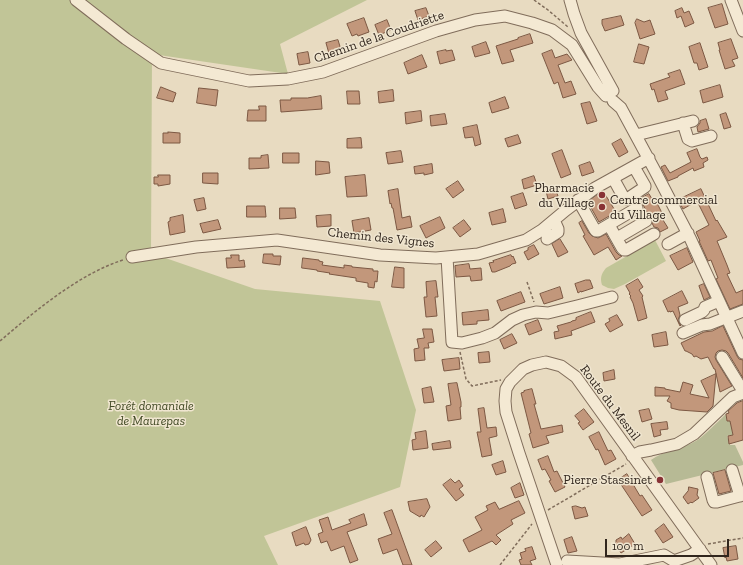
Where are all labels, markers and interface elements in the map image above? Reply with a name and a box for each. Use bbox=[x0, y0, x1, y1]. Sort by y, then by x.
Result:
street label: Chemin de la Coudriette bbox=[312, 7, 446, 67]
place label: Pharmacie du Village bbox=[534, 180, 594, 211]
marker: Pharmacie du Village bbox=[597, 190, 607, 200]
place label: Centre commercial du Village bbox=[610, 192, 717, 223]
marker: Centre commercial du Village bbox=[597, 202, 607, 212]
street label: Chemin des Vignes bbox=[327, 225, 435, 251]
street label: Route du Mesnil bbox=[577, 362, 643, 444]
park label: Forêt domaniale de Maurepas bbox=[108, 398, 194, 429]
place label: Pierre Stassinet bbox=[563, 472, 652, 488]
marker: Pierre Stassinet bbox=[655, 475, 665, 485]
scale bar bbox=[607, 531, 731, 557]
text: 100 m bbox=[612, 539, 644, 553]

